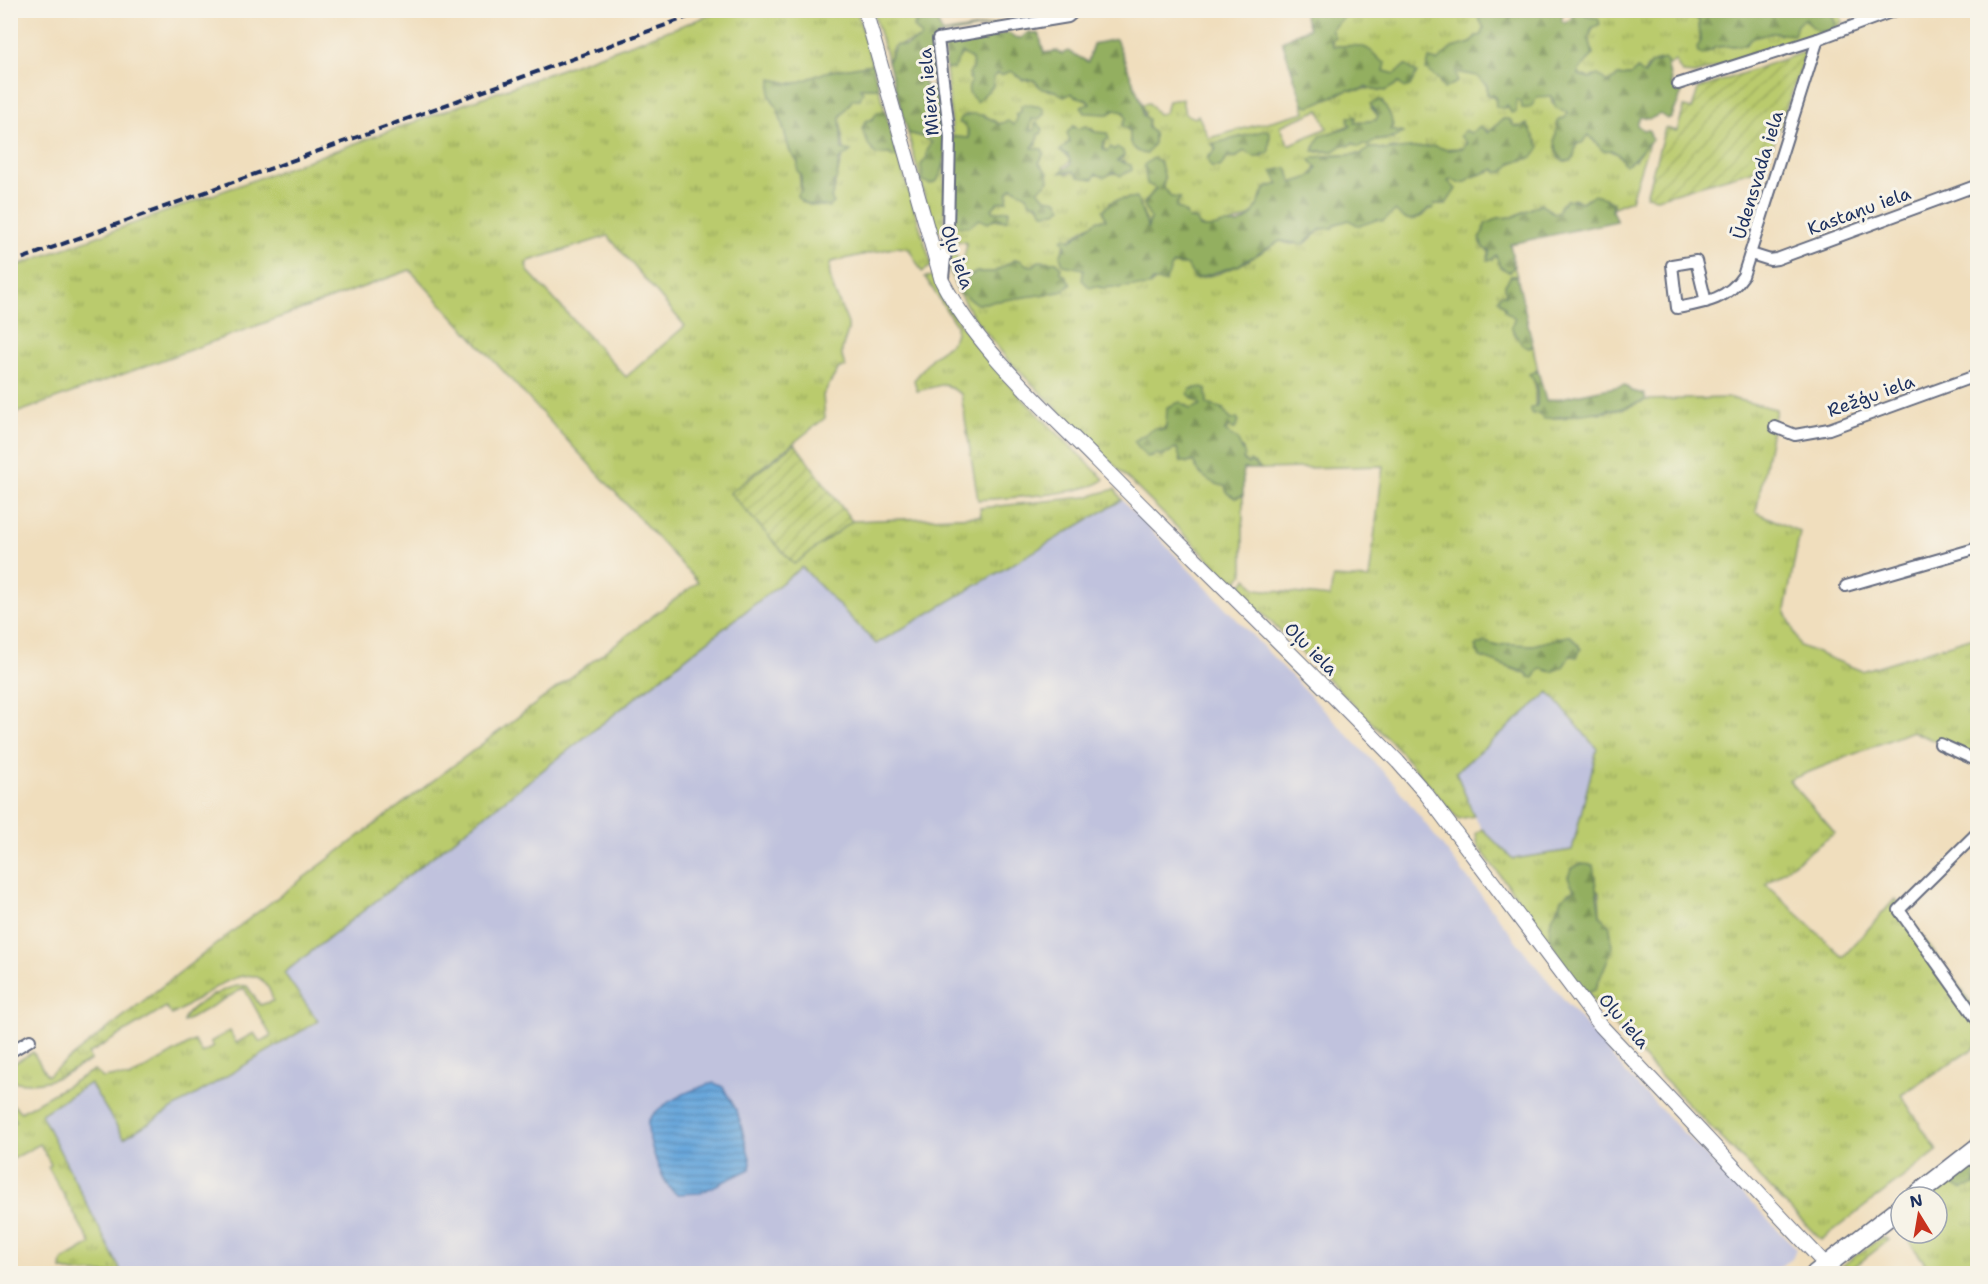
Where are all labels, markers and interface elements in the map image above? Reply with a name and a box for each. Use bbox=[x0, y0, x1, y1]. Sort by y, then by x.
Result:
street label: Miera iela bbox=[913, 47, 945, 137]
street label: Ūdensvada iela bbox=[1727, 108, 1789, 242]
street label: Kastaņu iela bbox=[1804, 181, 1914, 241]
street label: Oļu iela bbox=[935, 222, 979, 292]
street label: Režģu iela bbox=[1824, 369, 1918, 423]
street label: Oļu iela bbox=[1279, 617, 1343, 681]
street label: Oļu iela bbox=[1593, 988, 1655, 1054]
north arrow bbox=[1889, 1185, 1949, 1245]
text: N bbox=[1908, 1189, 1924, 1212]

